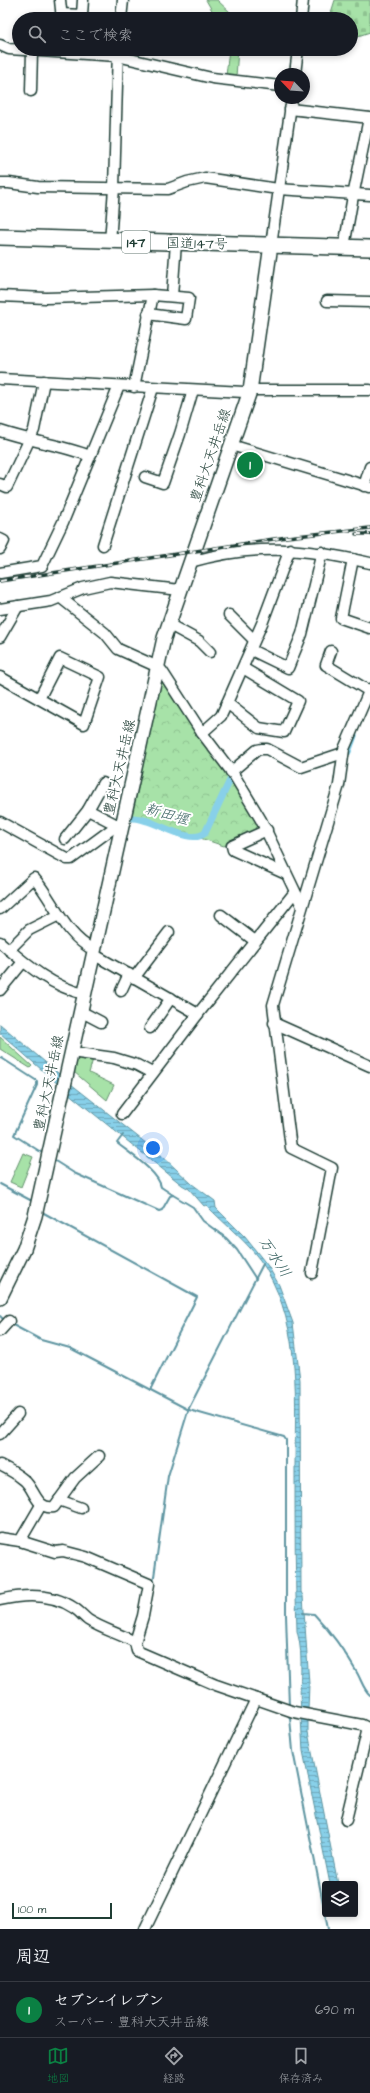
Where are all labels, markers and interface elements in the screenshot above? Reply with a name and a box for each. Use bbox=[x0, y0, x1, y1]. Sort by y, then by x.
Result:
search box bbox=[12, 12, 358, 56]
icon: search bbox=[26, 23, 48, 45]
text: ここで検索 bbox=[58, 25, 133, 46]
north arrow bbox=[274, 68, 310, 104]
road number: 147 bbox=[122, 231, 150, 253]
street label: 国道147号 bbox=[166, 233, 228, 255]
street label: 豊科大天井岳線 bbox=[186, 406, 236, 505]
pin: 1 bbox=[237, 450, 263, 480]
street label: 豊科大天井岳線 bbox=[99, 717, 141, 817]
water label: 新田堰 bbox=[142, 798, 193, 831]
street label: 豊科大天井岳線 bbox=[29, 1033, 69, 1133]
your location bbox=[143, 1138, 163, 1158]
water label: 万水川 bbox=[254, 1233, 296, 1282]
map controls bbox=[322, 1881, 358, 1917]
button: layers bbox=[322, 1881, 358, 1917]
scale bar bbox=[12, 1901, 112, 1920]
text: 100 m bbox=[18, 1902, 46, 1917]
text: 周辺 bbox=[16, 1945, 50, 1969]
text: セブン-イレブン bbox=[54, 1990, 164, 2011]
text: 1 bbox=[28, 2001, 30, 2019]
text: 690 m bbox=[315, 2001, 354, 2019]
text: スーパー · 豊科大天井岳線 bbox=[54, 2013, 209, 2031]
tab: 地図 bbox=[47, 2045, 69, 2086]
tab: 経路 bbox=[163, 2045, 185, 2086]
tab: 保存済み bbox=[279, 2045, 323, 2086]

